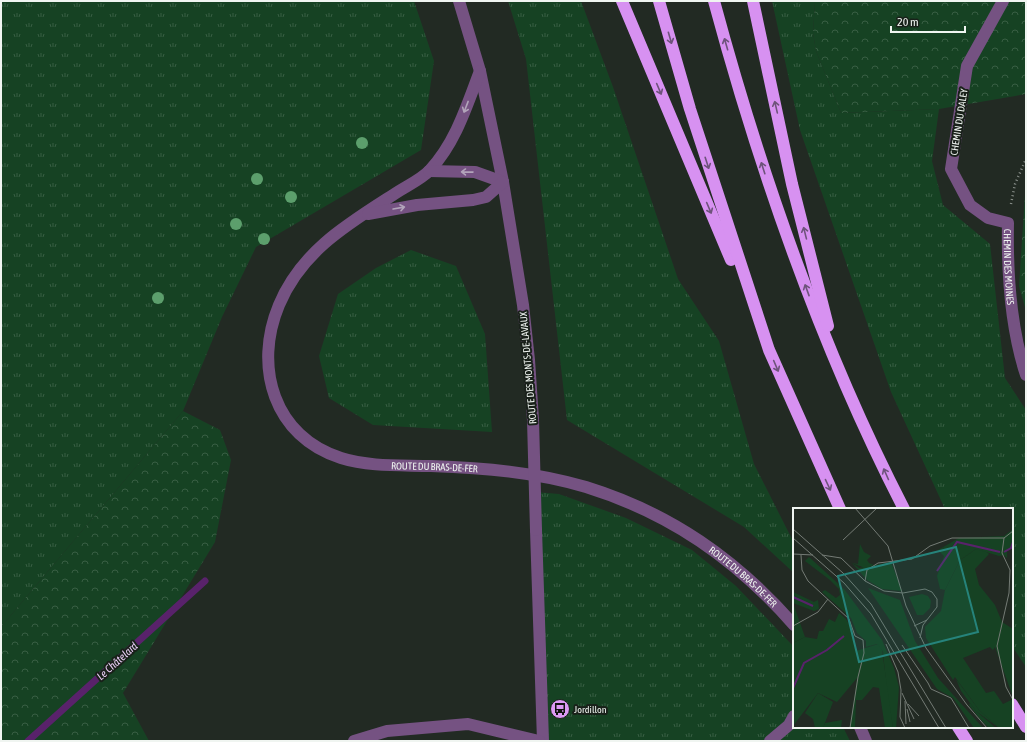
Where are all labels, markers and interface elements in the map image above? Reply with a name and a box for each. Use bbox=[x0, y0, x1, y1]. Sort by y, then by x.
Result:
scale bar bbox=[891, 8, 965, 34]
text: 20 m bbox=[897, 15, 919, 29]
one-way arrow bbox=[667, 32, 674, 45]
one-way arrow bbox=[721, 37, 729, 50]
one-way arrow bbox=[656, 82, 663, 94]
street label: CHEMIN DU DALEY bbox=[948, 87, 970, 156]
one-way arrow bbox=[771, 100, 779, 113]
one-way arrow bbox=[462, 101, 470, 113]
one-way arrow bbox=[704, 156, 711, 169]
one-way arrow bbox=[759, 162, 766, 175]
one-way arrow bbox=[461, 168, 474, 176]
one-way arrow bbox=[706, 202, 714, 214]
one-way arrow bbox=[392, 203, 405, 211]
one-way arrow bbox=[800, 227, 808, 240]
street label: CHEMIN DES MOINES bbox=[1002, 229, 1017, 305]
one-way arrow bbox=[803, 285, 811, 297]
street label: ROUTE DES MONTS-DE-LAVAUX bbox=[518, 311, 538, 425]
one-way arrow bbox=[773, 359, 780, 371]
street label: ROUTE DU BRAS-DE-FER bbox=[391, 460, 478, 474]
one-way arrow bbox=[882, 468, 889, 480]
one-way arrow bbox=[825, 478, 832, 490]
inset map bbox=[793, 508, 1013, 728]
street label: ROUTE DU BRAS-DE-FER bbox=[707, 544, 780, 609]
water label: Le Châtelard bbox=[94, 640, 140, 682]
bus stop icon: Jordillon bbox=[549, 698, 571, 720]
place label: Jordillon bbox=[574, 704, 607, 715]

